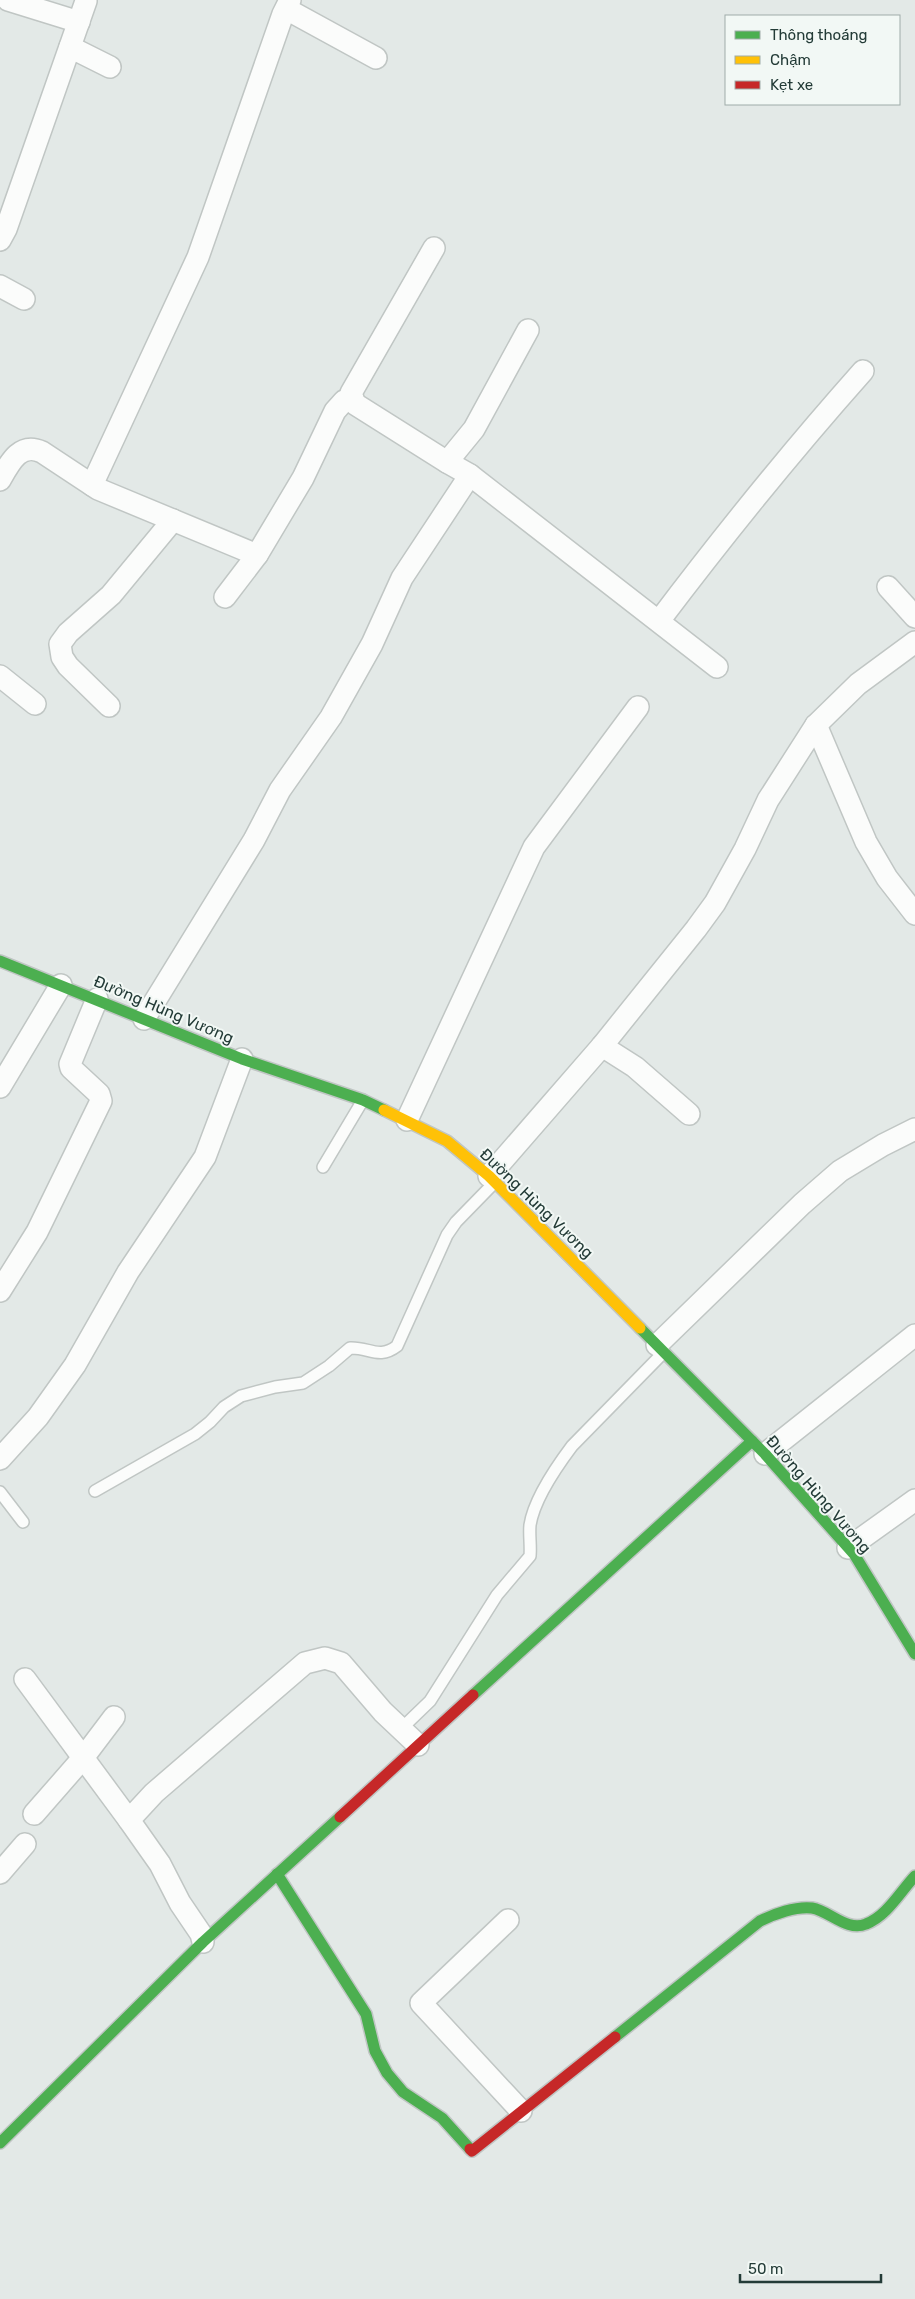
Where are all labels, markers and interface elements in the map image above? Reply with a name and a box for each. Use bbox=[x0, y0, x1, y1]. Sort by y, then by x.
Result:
legend bbox=[725, 15, 900, 105]
text: Thông thoáng bbox=[770, 26, 867, 44]
text: Chậm bbox=[770, 51, 811, 69]
text: Kẹt xe bbox=[770, 76, 813, 94]
street label: Đường Hùng Vương bbox=[91, 971, 237, 1048]
street label: Đường Hùng Vương bbox=[476, 1144, 597, 1262]
street label: Đường Hùng Vương bbox=[762, 1431, 875, 1557]
scale bar bbox=[740, 2252, 881, 2284]
text: 50 m bbox=[748, 2260, 783, 2278]

